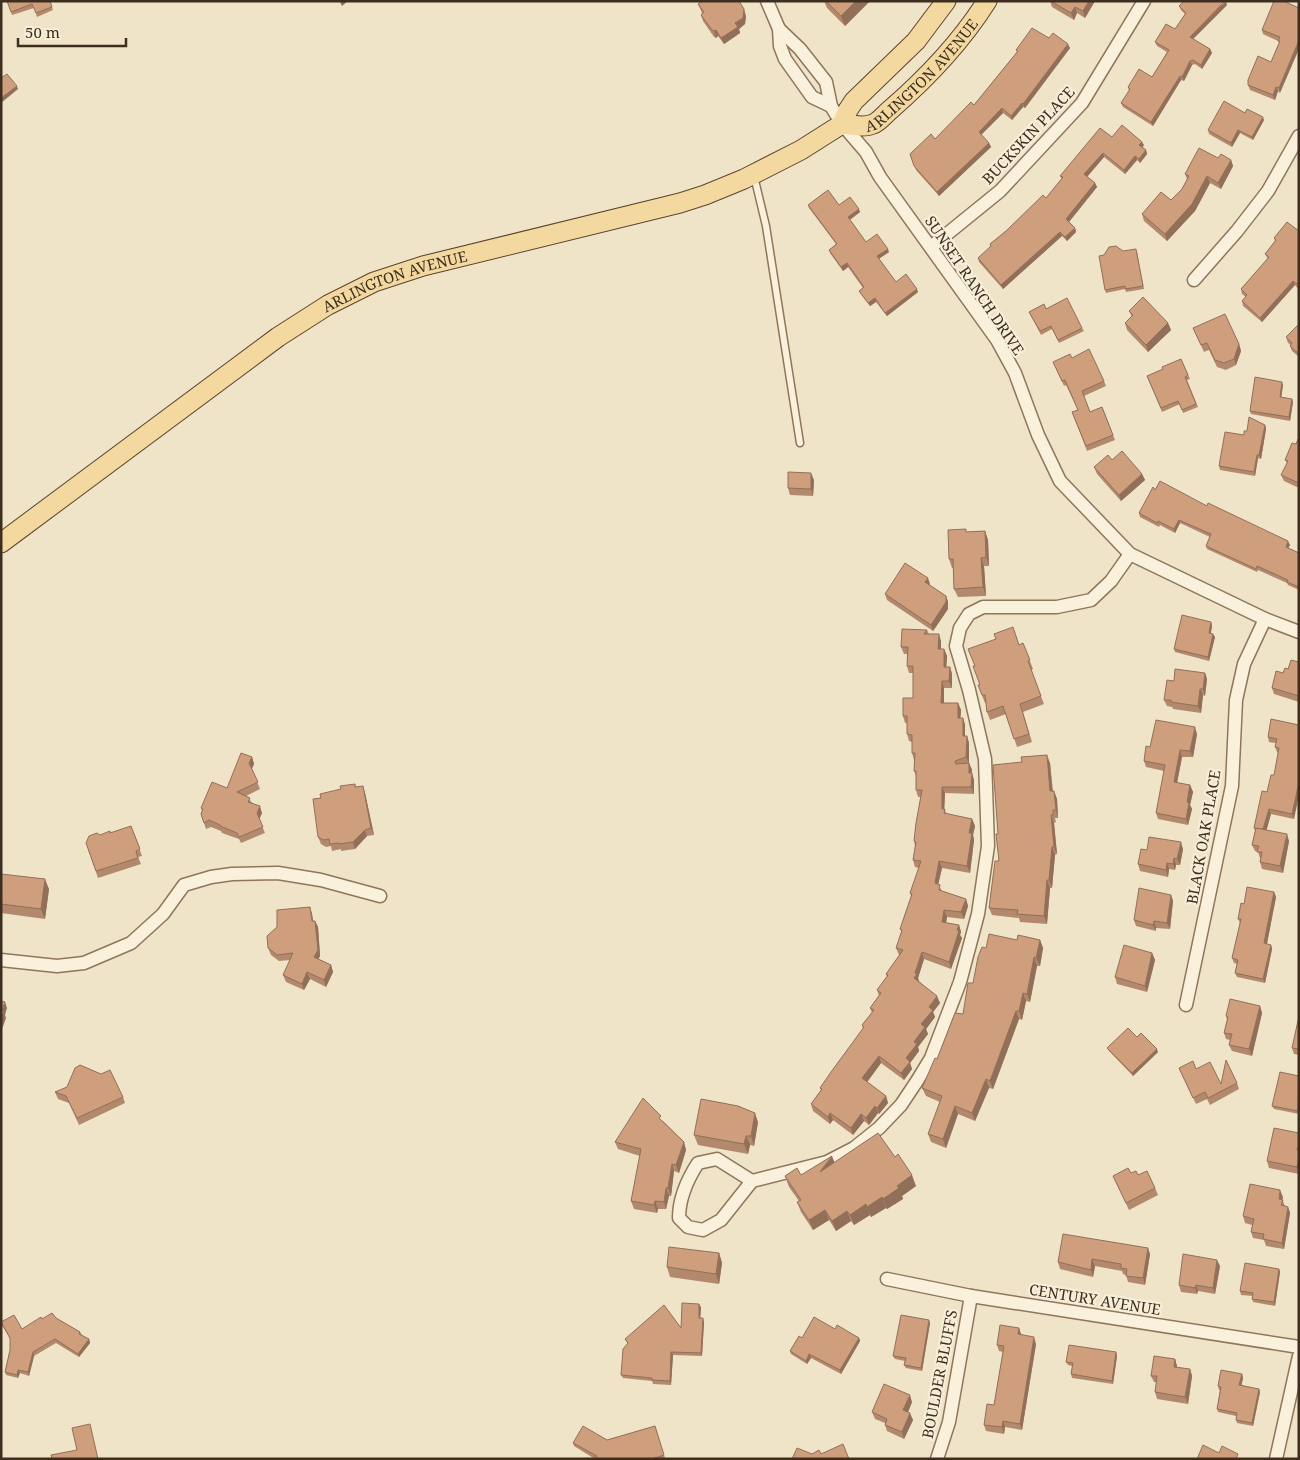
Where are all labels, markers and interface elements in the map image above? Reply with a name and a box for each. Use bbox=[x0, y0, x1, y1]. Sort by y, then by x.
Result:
street label: ARLINGTON AVENUE bbox=[863, 14, 982, 136]
scale bar bbox=[18, 15, 125, 47]
text: 50 m bbox=[25, 22, 60, 42]
street label: BUCKSKIN PLACE bbox=[977, 82, 1079, 188]
street label: SUNSET RANCH DRIVE bbox=[921, 212, 1029, 358]
street label: ARLINGTON AVENUE bbox=[319, 246, 469, 316]
street label: BLACK OAK PLACE bbox=[1181, 768, 1225, 906]
street label: CENTURY AVENUE bbox=[1028, 1279, 1162, 1319]
street label: BOULDER BLUFFS bbox=[917, 1308, 961, 1440]

